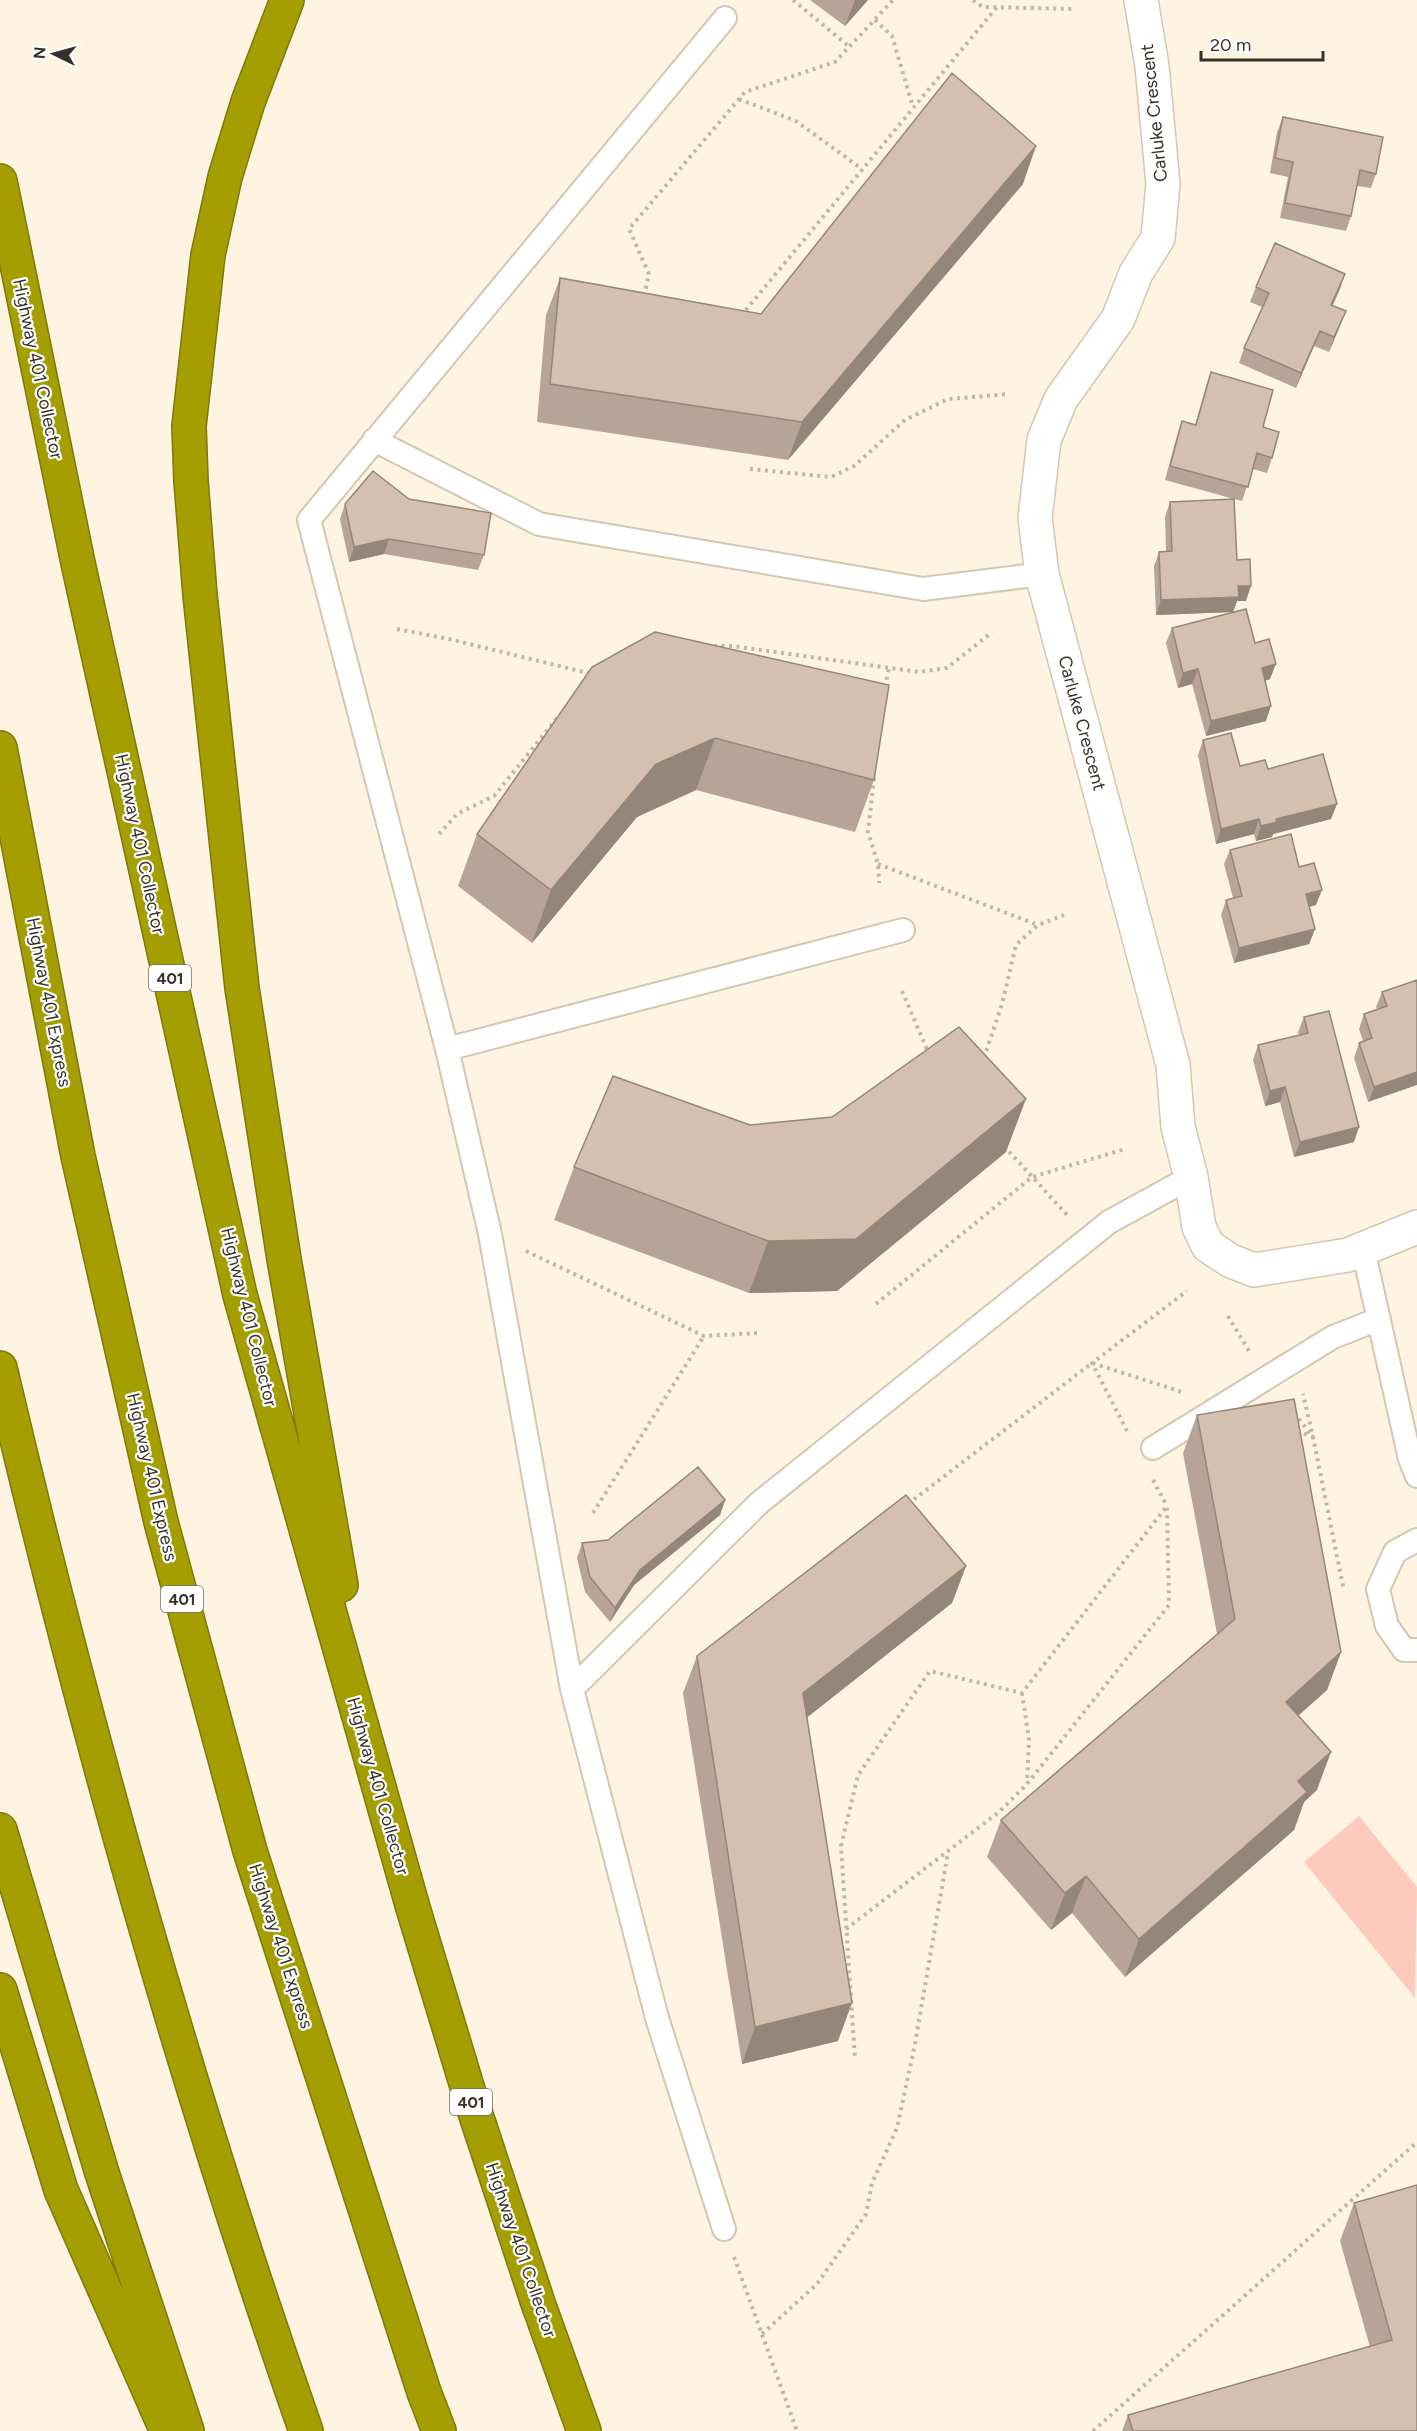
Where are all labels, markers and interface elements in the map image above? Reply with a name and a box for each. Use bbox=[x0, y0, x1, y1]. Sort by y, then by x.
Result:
north arrow bbox=[24, 24, 84, 84]
scale bar bbox=[1201, 24, 1322, 62]
text: 20 m bbox=[1210, 34, 1251, 56]
street label: Carluke Crescent bbox=[1136, 43, 1172, 183]
text: N bbox=[30, 46, 50, 60]
street label: Highway 401 Collector bbox=[8, 277, 68, 461]
street label: Carluke Crescent bbox=[1053, 653, 1111, 793]
street label: Highway 401 Collector bbox=[110, 752, 170, 936]
street label: Highway 401 Express bbox=[22, 915, 76, 1089]
road number: 401 bbox=[149, 965, 191, 991]
street label: Highway 401 Collector bbox=[216, 1225, 282, 1409]
street label: Highway 401 Express bbox=[122, 1391, 182, 1563]
road number: 401 bbox=[161, 1586, 203, 1612]
street label: Highway 401 Collector bbox=[342, 1695, 414, 1877]
street label: Highway 401 Express bbox=[244, 1861, 318, 2031]
road number: 401 bbox=[450, 2089, 492, 2115]
street label: Highway 401 Collector bbox=[481, 2160, 561, 2340]

